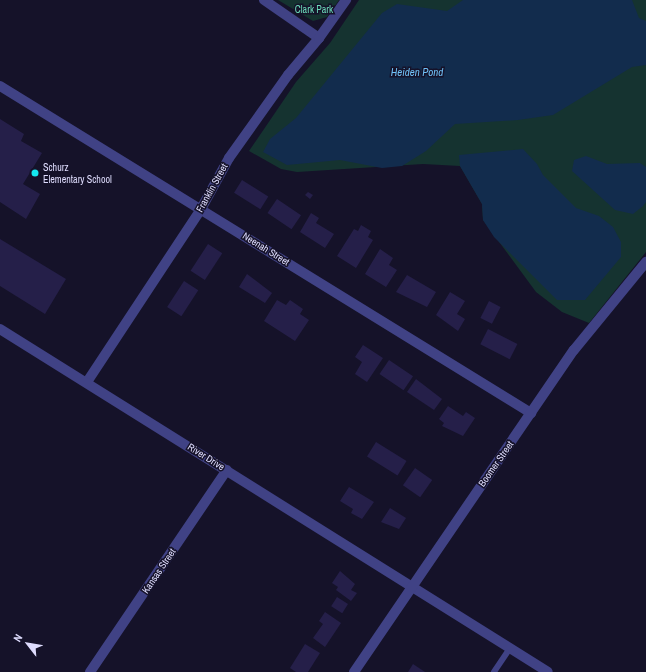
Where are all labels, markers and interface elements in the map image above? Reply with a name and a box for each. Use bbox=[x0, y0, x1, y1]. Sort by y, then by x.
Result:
park label: Clark Park bbox=[295, 4, 333, 16]
water label: Heiden Pond bbox=[391, 65, 443, 79]
place label: Schurz Elementary School bbox=[43, 161, 112, 184]
street label: Franklin Street bbox=[194, 162, 230, 214]
marker: Schurz Elementary School bbox=[30, 168, 40, 178]
street label: Neenah Street bbox=[240, 230, 292, 268]
street label: Boomer Street bbox=[476, 439, 516, 489]
street label: River Drive bbox=[185, 441, 227, 473]
street label: Kansas Street bbox=[140, 546, 178, 596]
north arrow bbox=[8, 624, 48, 664]
text: N bbox=[10, 631, 25, 644]

